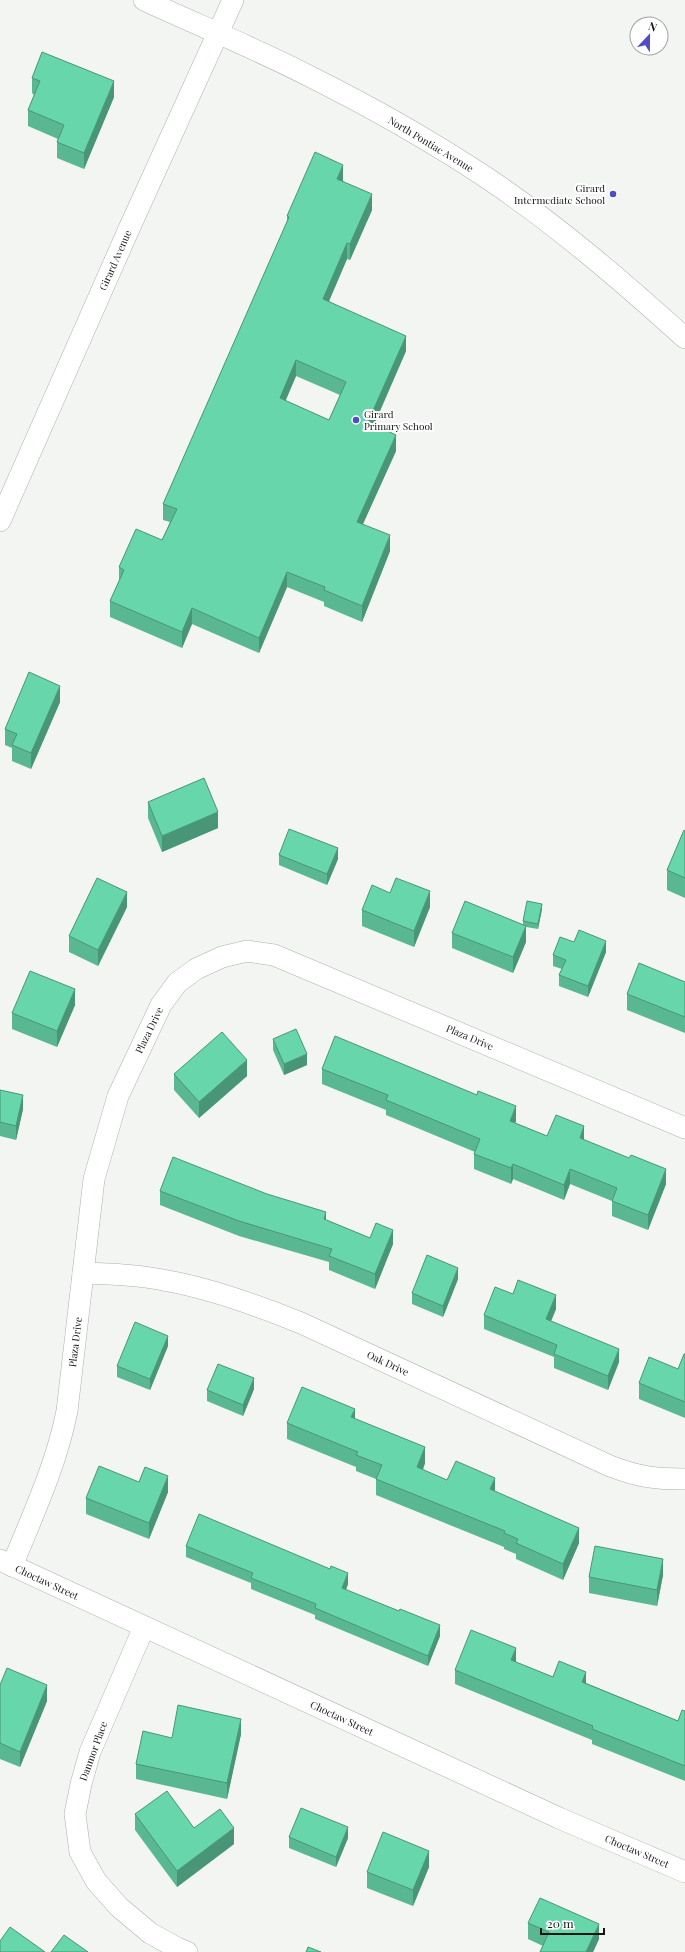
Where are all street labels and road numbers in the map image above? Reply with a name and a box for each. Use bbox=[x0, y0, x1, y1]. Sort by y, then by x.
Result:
street label: North Pontiac Avenue bbox=[386, 113, 476, 175]
street label: Girard Avenue bbox=[95, 228, 135, 292]
street label: Plaza Drive bbox=[132, 1004, 166, 1056]
street label: Plaza Drive bbox=[444, 1021, 496, 1053]
street label: Plaza Drive bbox=[65, 1316, 85, 1368]
street label: Oak Drive bbox=[365, 1347, 411, 1379]
street label: Choctaw Street bbox=[13, 1561, 81, 1603]
street label: Choctaw Street bbox=[308, 1697, 376, 1739]
street label: Danmor Place bbox=[76, 1719, 110, 1783]
street label: Choctaw Street bbox=[603, 1831, 672, 1871]

